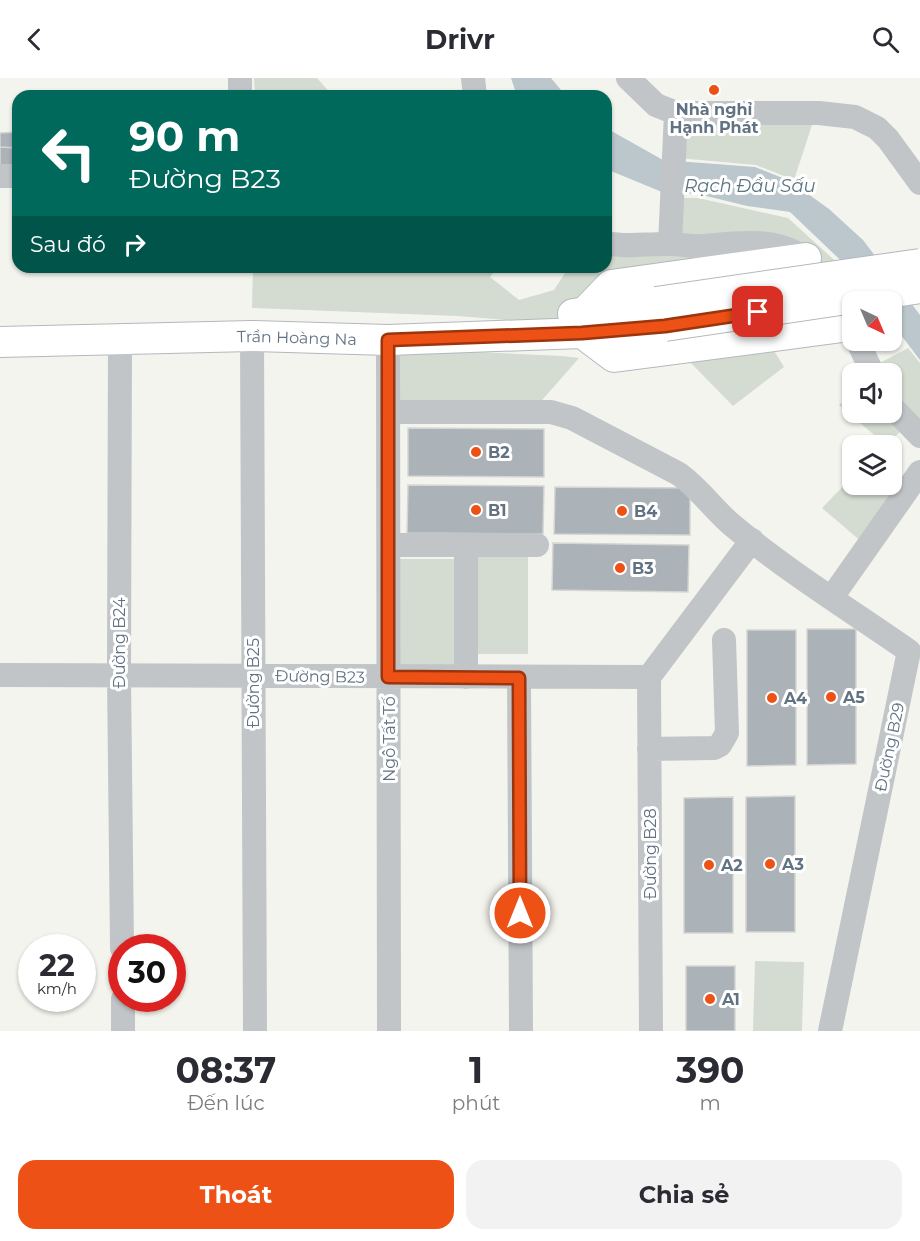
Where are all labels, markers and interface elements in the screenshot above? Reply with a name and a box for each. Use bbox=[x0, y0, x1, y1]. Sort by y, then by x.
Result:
icon: back bbox=[18, 23, 51, 56]
text: Drivr bbox=[425, 23, 495, 56]
icon: search bbox=[869, 23, 902, 56]
marker: Nhà nghỉ Hạnh Phát bbox=[707, 83, 721, 97]
place label: Nhà nghỉ Hạnh Phát bbox=[669, 100, 759, 137]
text: 90 m bbox=[129, 110, 240, 162]
icon: left bbox=[30, 114, 108, 192]
text: Đường B23 bbox=[129, 162, 281, 195]
water label: Rạch Đầu Sấu bbox=[684, 175, 816, 197]
icon: right bbox=[118, 228, 151, 261]
text: Sau đó bbox=[30, 231, 106, 258]
pin bbox=[732, 286, 783, 337]
north arrow bbox=[842, 291, 902, 351]
map controls bbox=[842, 291, 902, 495]
icon: arrive bbox=[741, 295, 774, 328]
street label: Trần Hoàng Na bbox=[237, 327, 357, 349]
button: sound bbox=[842, 363, 902, 423]
button: layers bbox=[842, 435, 902, 495]
place label: B2 bbox=[488, 443, 510, 462]
marker: B2 bbox=[469, 445, 483, 459]
place label: B1 bbox=[488, 501, 507, 520]
place label: B4 bbox=[634, 502, 657, 521]
marker: B1 bbox=[469, 503, 483, 517]
marker: B4 bbox=[615, 504, 629, 518]
place label: B3 bbox=[632, 559, 654, 578]
marker: B3 bbox=[613, 561, 627, 575]
street label: Đường B24 bbox=[110, 597, 129, 689]
street label: Đường B25 bbox=[244, 638, 263, 728]
street label: Đường B23 bbox=[275, 666, 365, 687]
place label: A5 bbox=[842, 688, 865, 707]
place label: A4 bbox=[783, 689, 807, 708]
marker: A5 bbox=[824, 690, 838, 704]
marker: A4 bbox=[765, 691, 779, 705]
street label: Ngô Tất Tố bbox=[380, 696, 399, 782]
street label: Đường B29 bbox=[871, 701, 908, 793]
street label: Đường B28 bbox=[641, 808, 660, 900]
place label: A3 bbox=[781, 855, 804, 874]
place label: A2 bbox=[720, 856, 743, 875]
marker: A3 bbox=[763, 857, 777, 871]
marker: A2 bbox=[702, 858, 716, 872]
position arrow bbox=[488, 881, 552, 945]
speed limit sign: 30 bbox=[108, 934, 186, 1012]
text: 22 bbox=[39, 947, 75, 984]
text: km/h bbox=[37, 979, 77, 998]
place label: A1 bbox=[721, 990, 740, 1009]
marker: A1 bbox=[703, 992, 717, 1006]
text: 08:37 bbox=[175, 1048, 276, 1092]
text: 1 bbox=[469, 1048, 483, 1092]
text: 390 bbox=[676, 1048, 745, 1092]
text: Đến lúc bbox=[187, 1091, 265, 1115]
text: phút bbox=[452, 1091, 500, 1115]
text: m bbox=[700, 1091, 721, 1115]
button: Thoát bbox=[18, 1160, 454, 1229]
button: Chia sẻ bbox=[466, 1160, 902, 1229]

